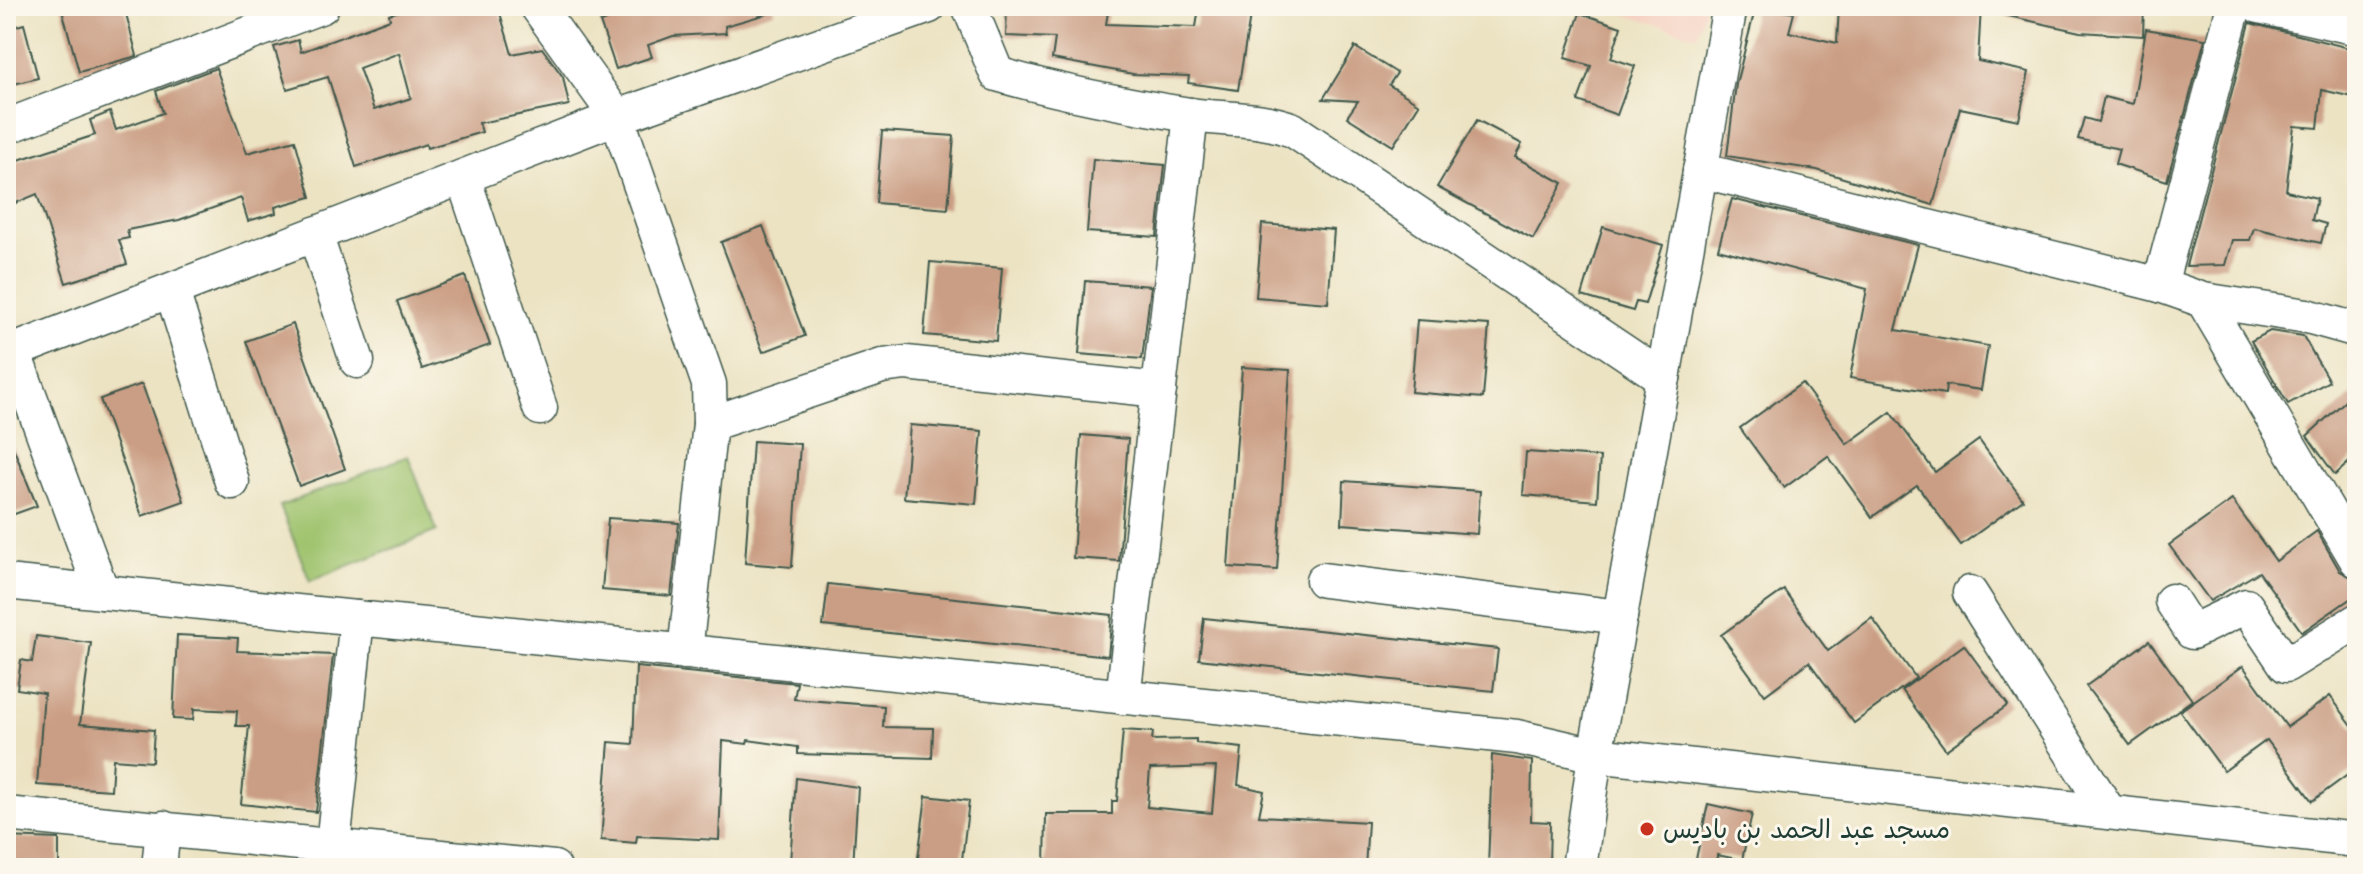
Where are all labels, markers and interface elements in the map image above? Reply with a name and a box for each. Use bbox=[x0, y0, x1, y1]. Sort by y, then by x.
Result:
place label: مسجد عبد الحمد بن باديس bbox=[1663, 815, 1950, 845]
marker: مسجد عبد الحمد بن باديس bbox=[1638, 820, 1656, 838]

